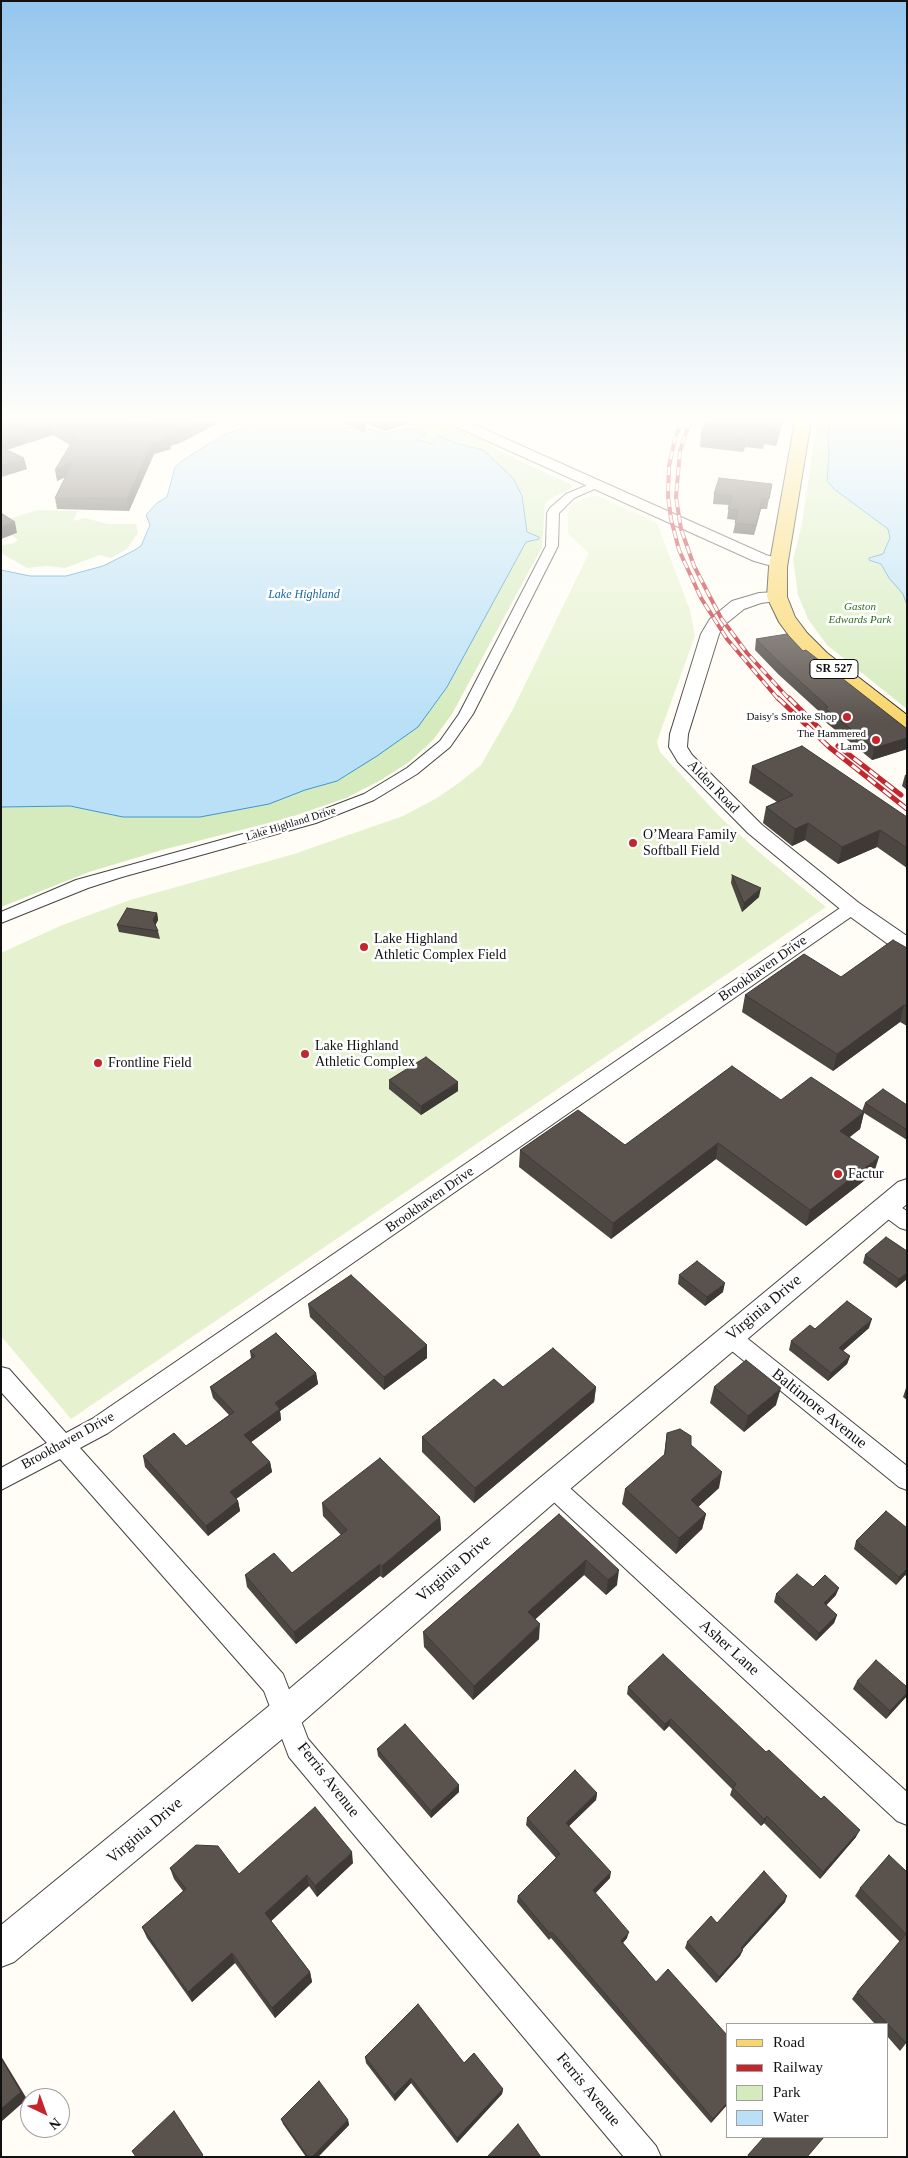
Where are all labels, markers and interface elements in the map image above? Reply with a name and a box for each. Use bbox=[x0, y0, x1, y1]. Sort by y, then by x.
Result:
water label: Lake Highland bbox=[268, 588, 340, 602]
park label: Gaston Edwards Park bbox=[829, 600, 891, 626]
road number: SR 527 bbox=[810, 660, 858, 679]
place label: Daisy's Smoke Shop bbox=[746, 710, 837, 724]
marker: Daisy's Smoke Shop bbox=[841, 711, 853, 723]
place label: The Hammered Lamb bbox=[797, 727, 866, 753]
marker: The Hammered Lamb bbox=[870, 734, 882, 746]
street label: Alden Road bbox=[684, 757, 742, 817]
street label: Lake Highland Drive bbox=[244, 804, 338, 844]
place label: O’Meara Family Softball Field bbox=[643, 827, 737, 860]
marker: O’Meara Family Softball Field bbox=[627, 837, 639, 849]
place label: Lake Highland Athletic Complex Field bbox=[374, 931, 506, 964]
street label: Brookhaven Drive bbox=[716, 932, 810, 1006]
marker: Lake Highland Athletic Complex Field bbox=[358, 941, 370, 953]
place label: Lake Highland Athletic Complex bbox=[315, 1038, 415, 1070]
marker: Lake Highland Athletic Complex bbox=[299, 1048, 311, 1060]
place label: Frontline Field bbox=[108, 1055, 192, 1071]
marker: Frontline Field bbox=[92, 1057, 104, 1069]
street label: Brookhaven Drive bbox=[383, 1163, 477, 1237]
place label: Factur bbox=[848, 1166, 884, 1182]
marker: Factur bbox=[832, 1168, 844, 1180]
street label: Virginia Drive bbox=[722, 1271, 806, 1345]
street label: Baltimore Avenue bbox=[768, 1365, 870, 1453]
street label: Brookhaven Drive bbox=[19, 1408, 117, 1474]
street label: Virginia Drive bbox=[413, 1531, 495, 1607]
street label: Asher Lane bbox=[695, 1616, 763, 1680]
street label: Ferris Avenue bbox=[293, 1739, 363, 1821]
street label: Virginia Drive bbox=[103, 1794, 187, 1868]
legend bbox=[726, 2023, 888, 2138]
text: Road bbox=[773, 2034, 805, 2050]
street label: Ferris Avenue bbox=[552, 2049, 624, 2131]
text: Railway bbox=[773, 2059, 823, 2075]
text: Park bbox=[773, 2084, 801, 2100]
north arrow bbox=[20, 2088, 70, 2138]
text: Water bbox=[773, 2109, 808, 2125]
text: N bbox=[46, 2115, 63, 2133]

